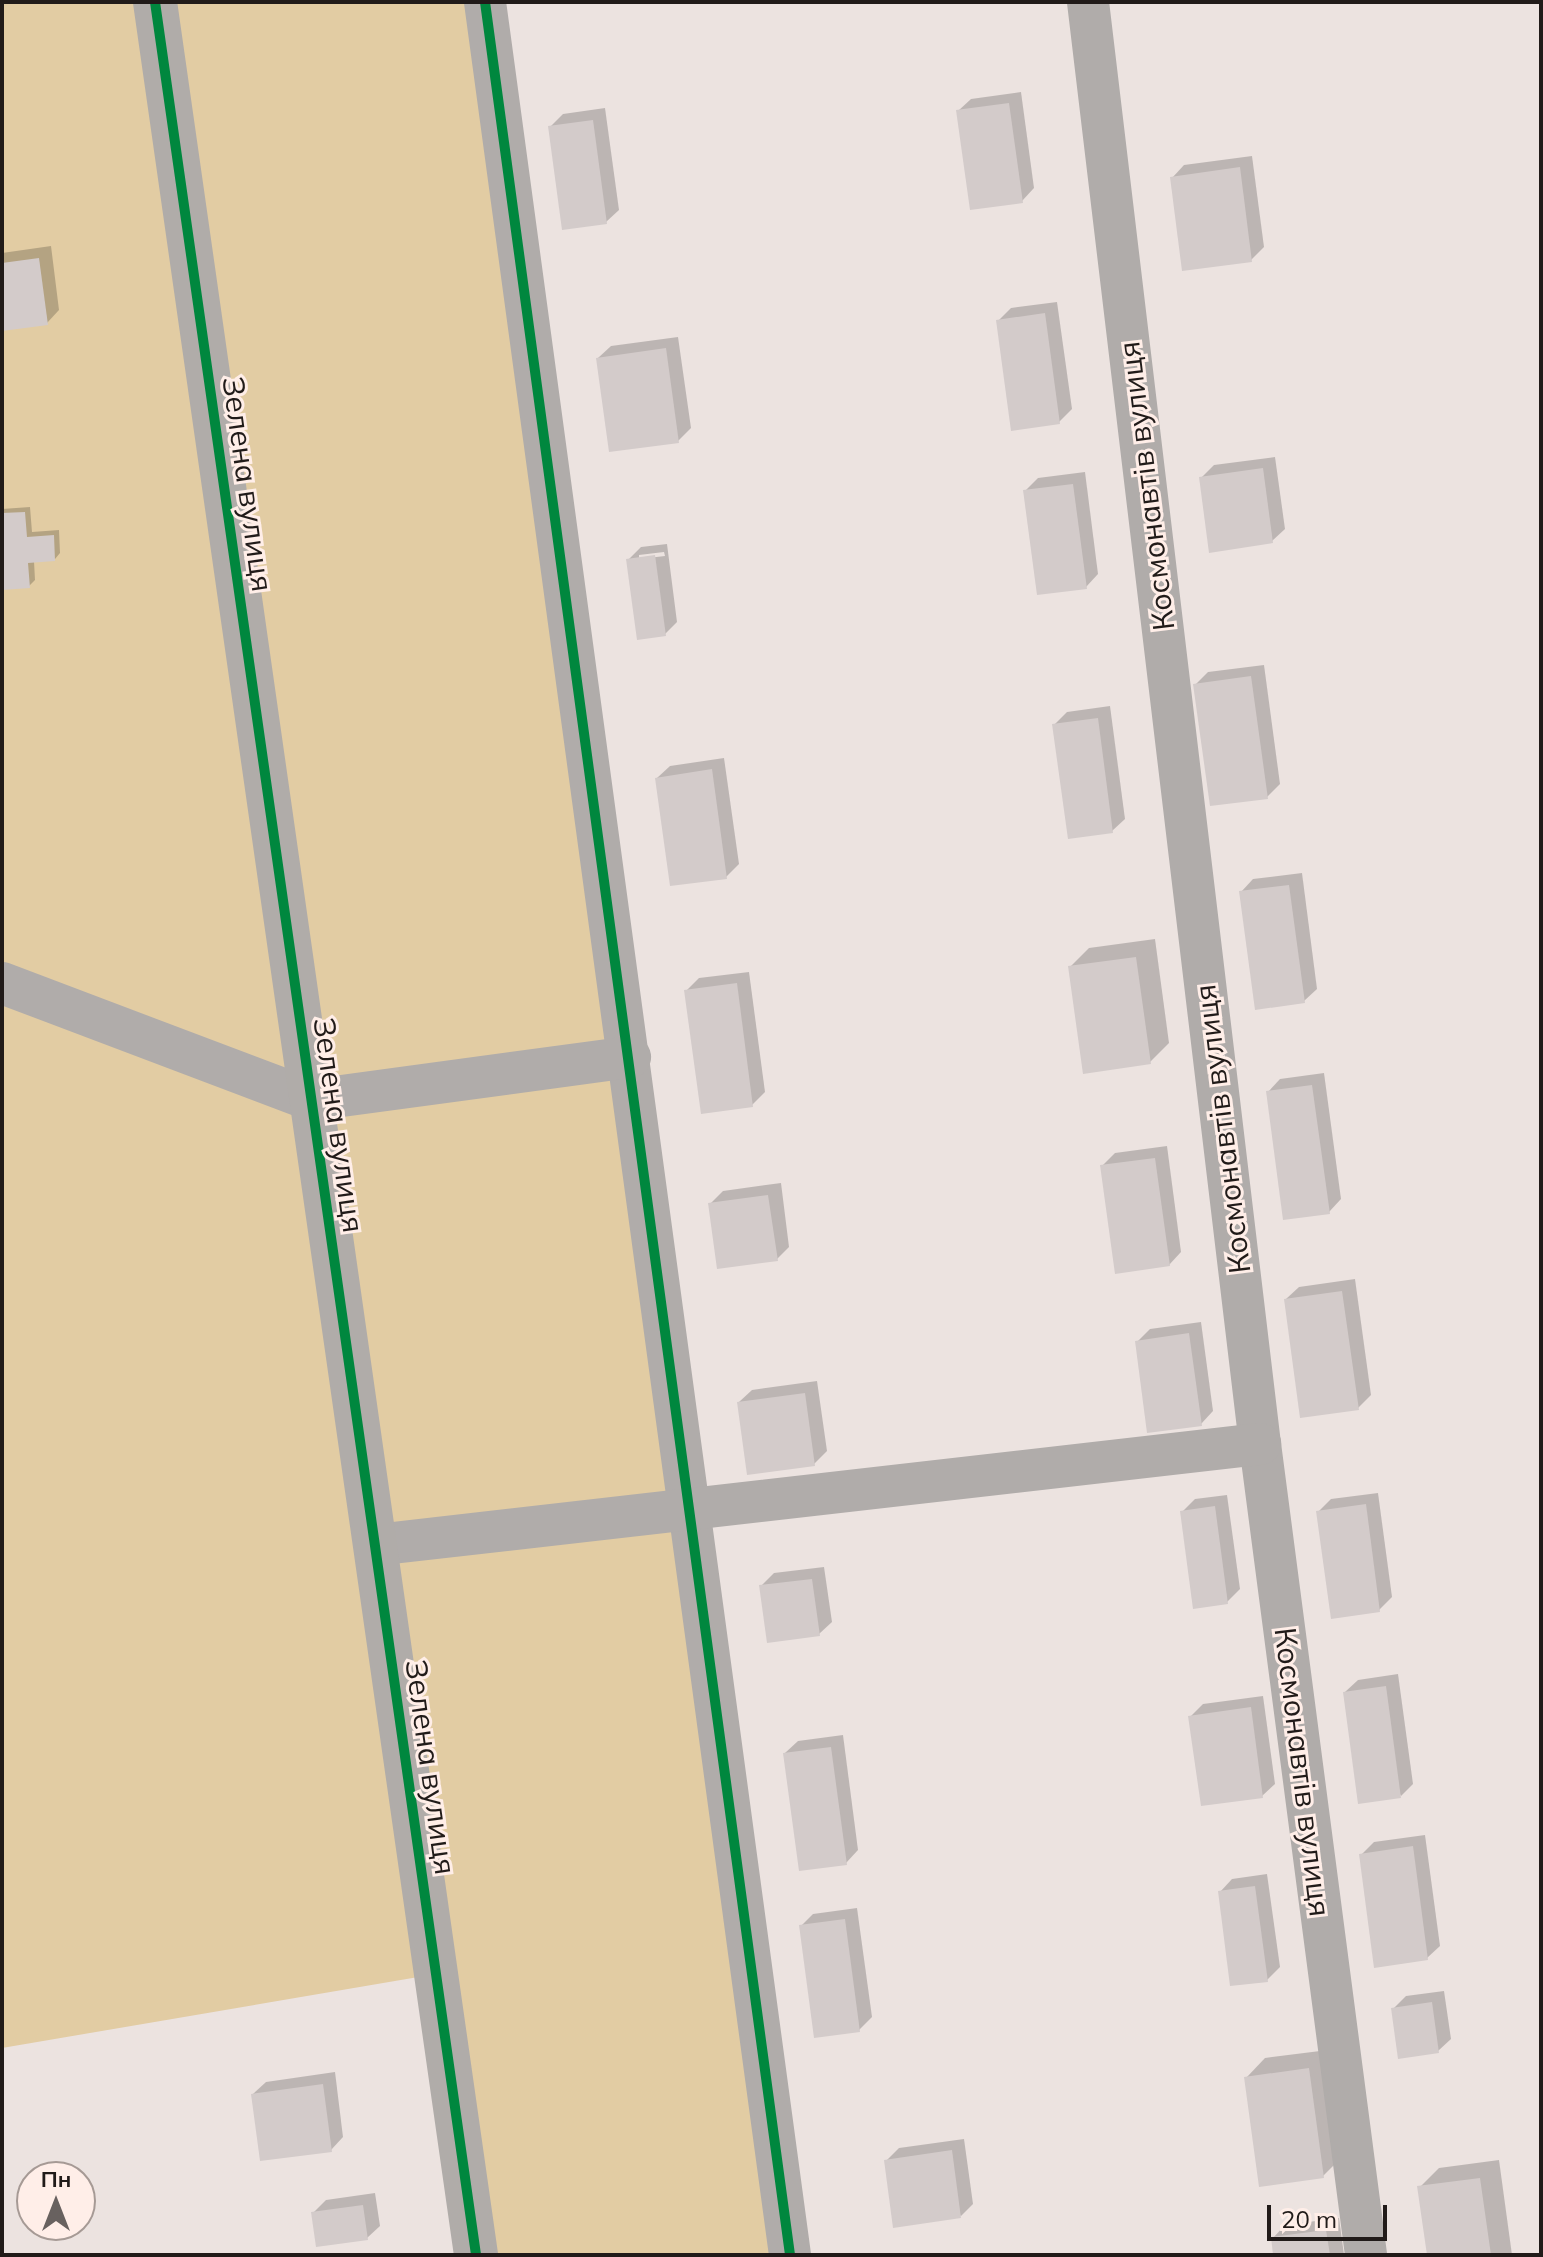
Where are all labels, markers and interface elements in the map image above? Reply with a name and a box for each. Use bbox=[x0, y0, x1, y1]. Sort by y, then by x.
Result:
street label: Космонавтів вулиця bbox=[1110, 339, 1182, 633]
street label: Зелена вулиця bbox=[215, 374, 281, 594]
street label: Космонавтів вулиця bbox=[1186, 982, 1258, 1276]
street label: Зелена вулиця bbox=[306, 1015, 372, 1235]
street label: Космонавтів вулиця bbox=[1267, 1625, 1339, 1919]
street label: Зелена вулиця bbox=[398, 1657, 464, 1877]
north arrow bbox=[16, 2161, 96, 2241]
text: Пн bbox=[41, 2165, 71, 2193]
scale bar bbox=[1271, 2189, 1391, 2239]
text: 20 m bbox=[1281, 2204, 1337, 2234]

